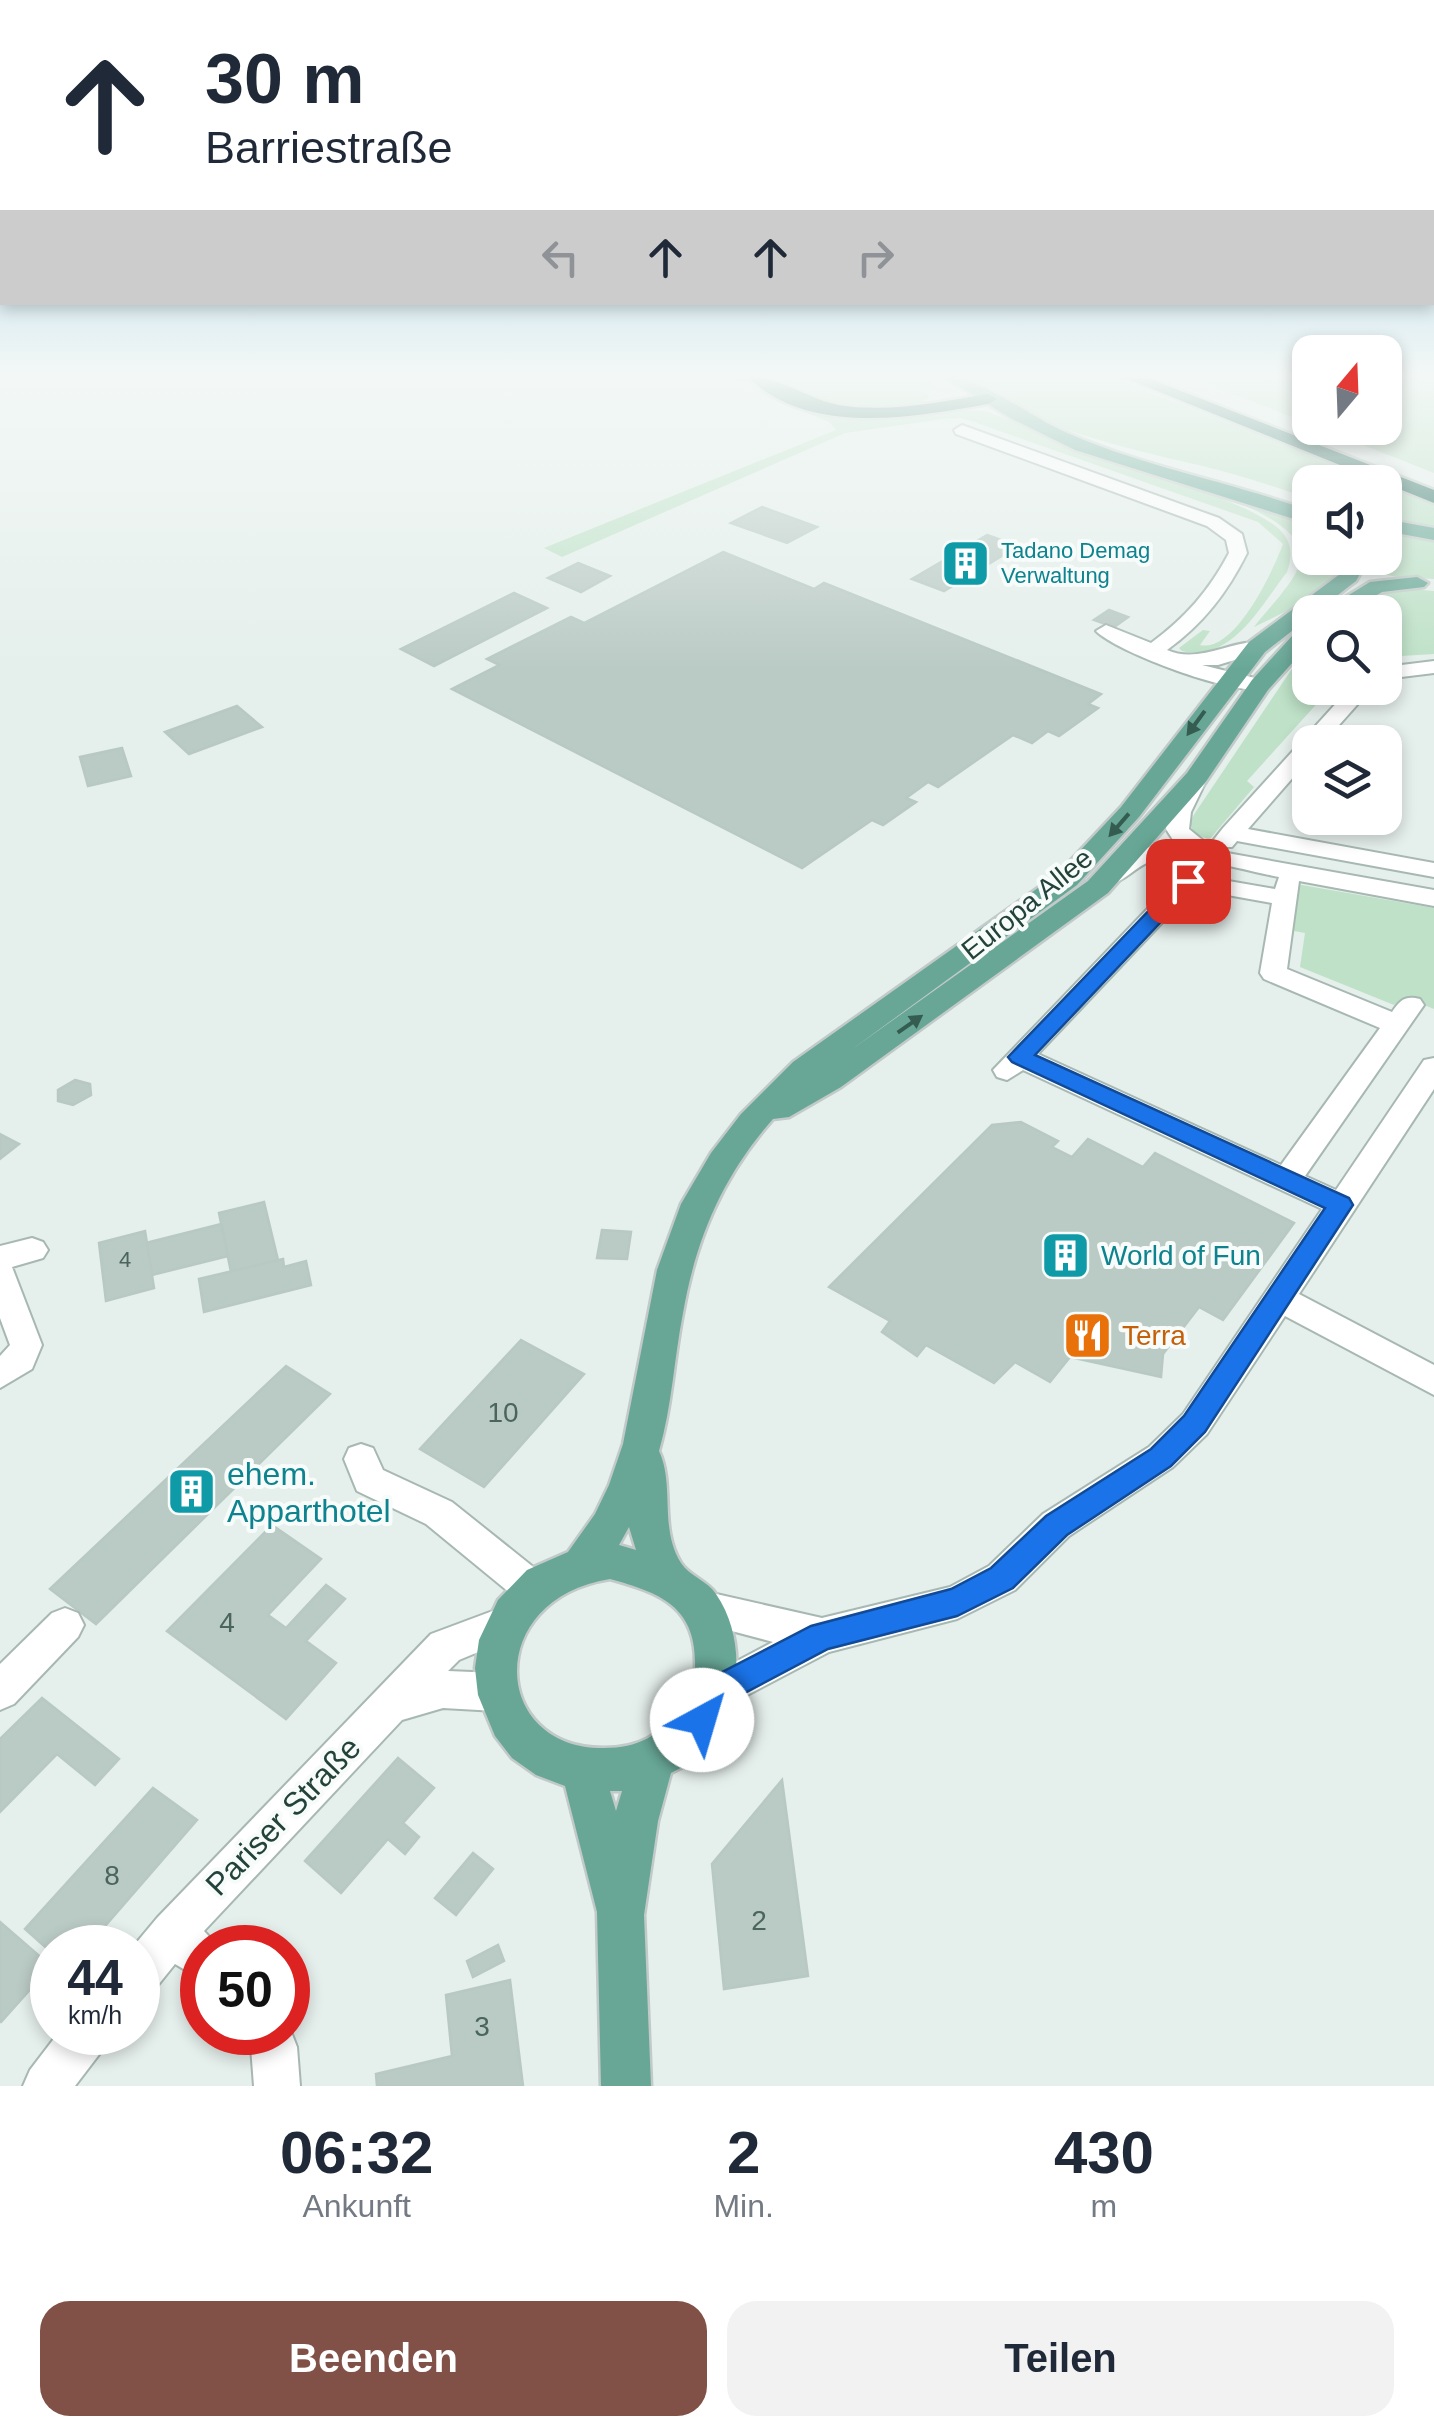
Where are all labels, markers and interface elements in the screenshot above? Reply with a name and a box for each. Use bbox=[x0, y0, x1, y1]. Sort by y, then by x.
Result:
icon: ahead bbox=[40, 40, 170, 170]
text: 30 m bbox=[205, 40, 365, 118]
text: Barriestraße bbox=[205, 122, 453, 173]
icon: left bbox=[533, 230, 588, 285]
icon: ahead bbox=[638, 230, 693, 285]
icon: ahead bbox=[743, 230, 798, 285]
icon: right bbox=[848, 230, 903, 285]
north arrow bbox=[1292, 335, 1402, 445]
map controls bbox=[1292, 335, 1402, 835]
button: sound bbox=[1292, 465, 1402, 575]
building icon: Tadano Demag Verwaltung bbox=[940, 537, 992, 589]
place label: Tadano Demag Verwaltung bbox=[1001, 538, 1150, 588]
button: search bbox=[1292, 595, 1402, 705]
one-way arrow bbox=[1187, 710, 1207, 736]
button: layers bbox=[1292, 725, 1402, 835]
one-way arrow bbox=[1109, 812, 1131, 837]
pin bbox=[1146, 839, 1231, 924]
street label: Europa Allee bbox=[956, 842, 1098, 966]
icon: arrive bbox=[1161, 854, 1216, 909]
one-way arrow bbox=[896, 1015, 923, 1034]
building icon: World of Fun bbox=[1040, 1229, 1092, 1281]
place label: World of Fun bbox=[1101, 1240, 1261, 1271]
house number: 4 bbox=[119, 1247, 131, 1272]
restaurant icon: Terra bbox=[1061, 1309, 1113, 1361]
place label: Terra bbox=[1122, 1320, 1186, 1351]
house number: 10 bbox=[487, 1397, 519, 1428]
place label: ehem. Apparthotel bbox=[227, 1456, 391, 1529]
building icon: ehem. Apparthotel bbox=[166, 1466, 218, 1518]
house number: 4 bbox=[219, 1607, 235, 1638]
position arrow bbox=[650, 1668, 754, 1772]
street label: Pariser Straße bbox=[198, 1729, 368, 1903]
house number: 8 bbox=[104, 1860, 120, 1891]
house number: 2 bbox=[751, 1905, 767, 1936]
speed limit sign: 50 bbox=[180, 1925, 310, 2055]
text: 44 bbox=[67, 1950, 123, 2006]
text: km/h bbox=[68, 2001, 122, 2029]
house number: 3 bbox=[474, 2011, 490, 2042]
text: 06:32 bbox=[280, 2119, 433, 2186]
text: 2 bbox=[727, 2119, 760, 2186]
text: 430 bbox=[1054, 2119, 1154, 2186]
text: Ankunft bbox=[302, 2188, 411, 2224]
text: Min. bbox=[713, 2188, 774, 2224]
text: m bbox=[1091, 2188, 1117, 2224]
button: Beenden bbox=[40, 2301, 707, 2416]
button: Teilen bbox=[727, 2301, 1394, 2416]

